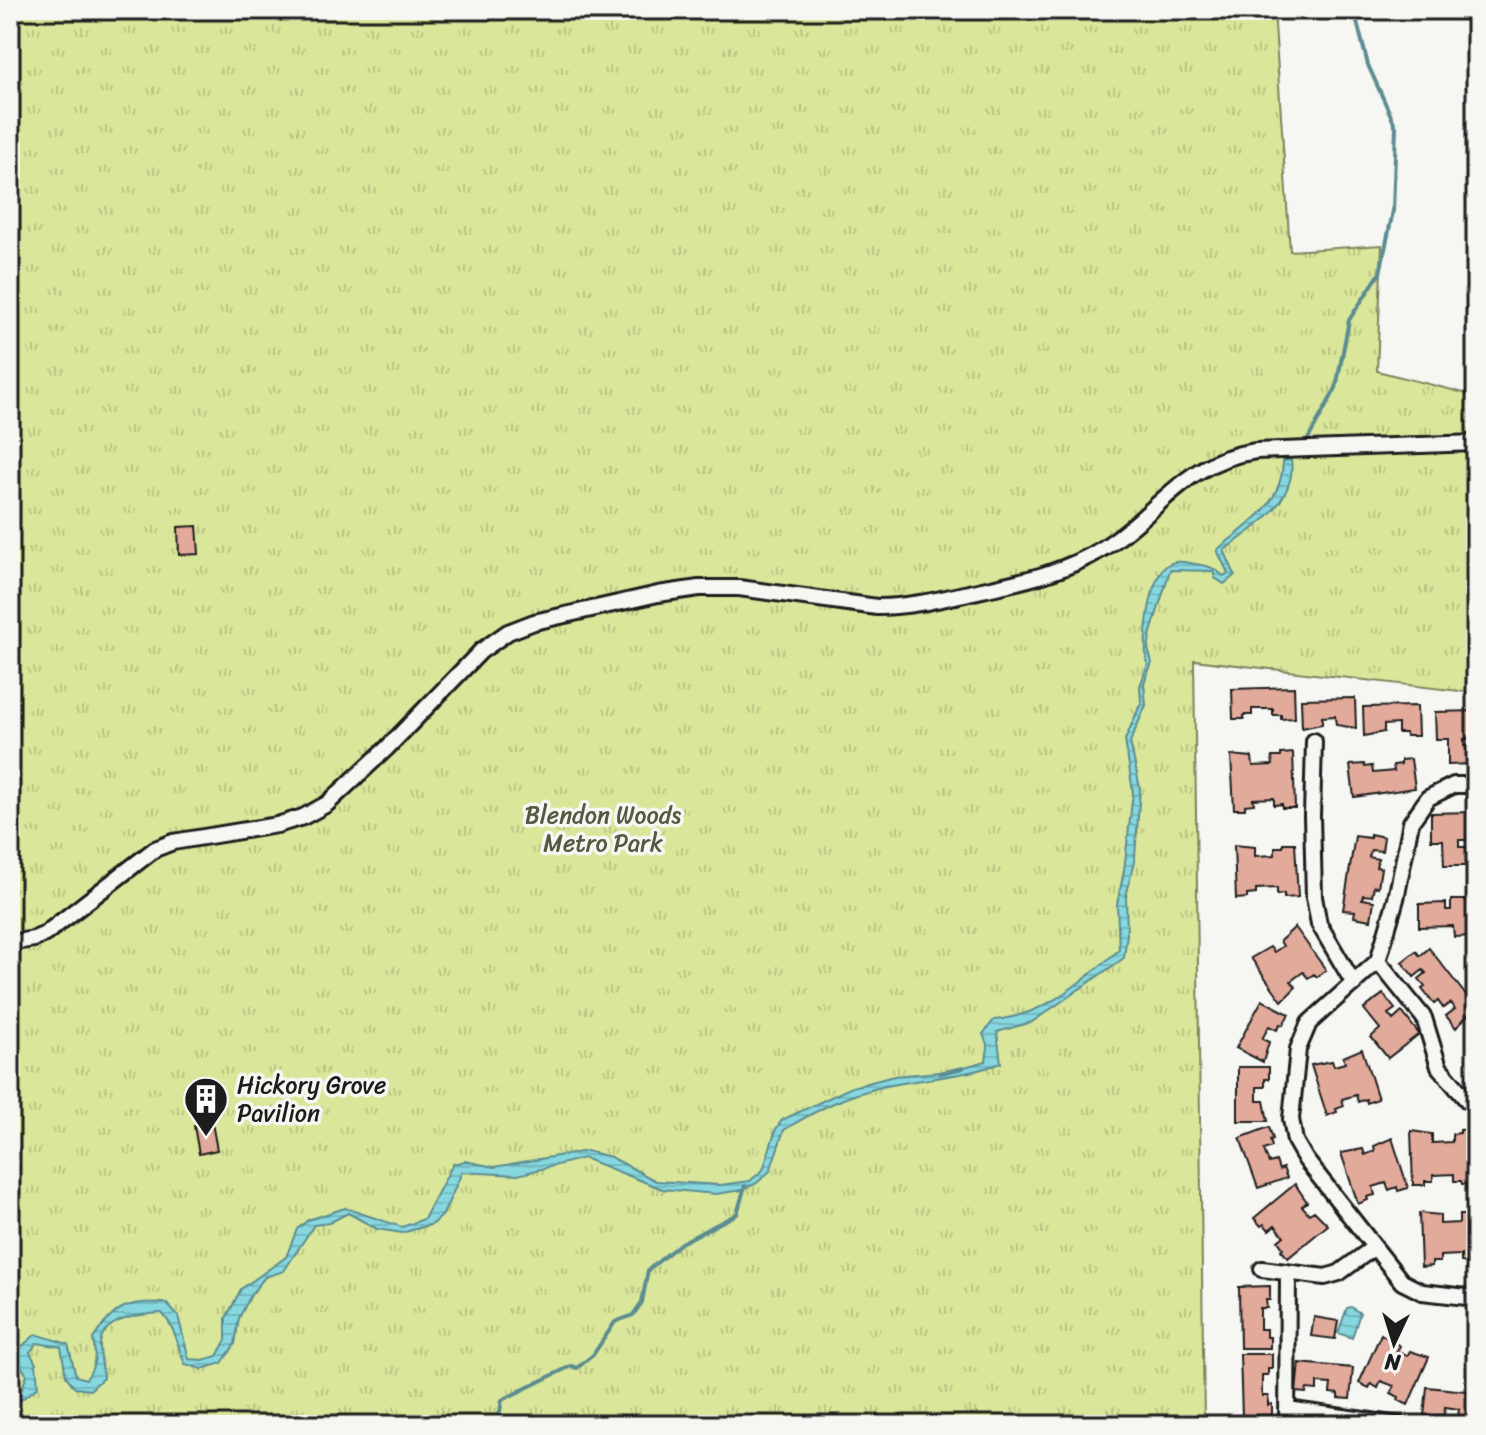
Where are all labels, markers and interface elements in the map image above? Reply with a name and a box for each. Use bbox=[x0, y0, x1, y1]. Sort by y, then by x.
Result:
park label: Blendon Woods Metro Park bbox=[525, 794, 681, 864]
place label: Hickory Grove Pavilion bbox=[237, 1064, 386, 1134]
building icon: Hickory Grove Pavilion bbox=[182, 1075, 230, 1138]
north arrow bbox=[1354, 1303, 1434, 1383]
text: N bbox=[1383, 1342, 1403, 1383]

